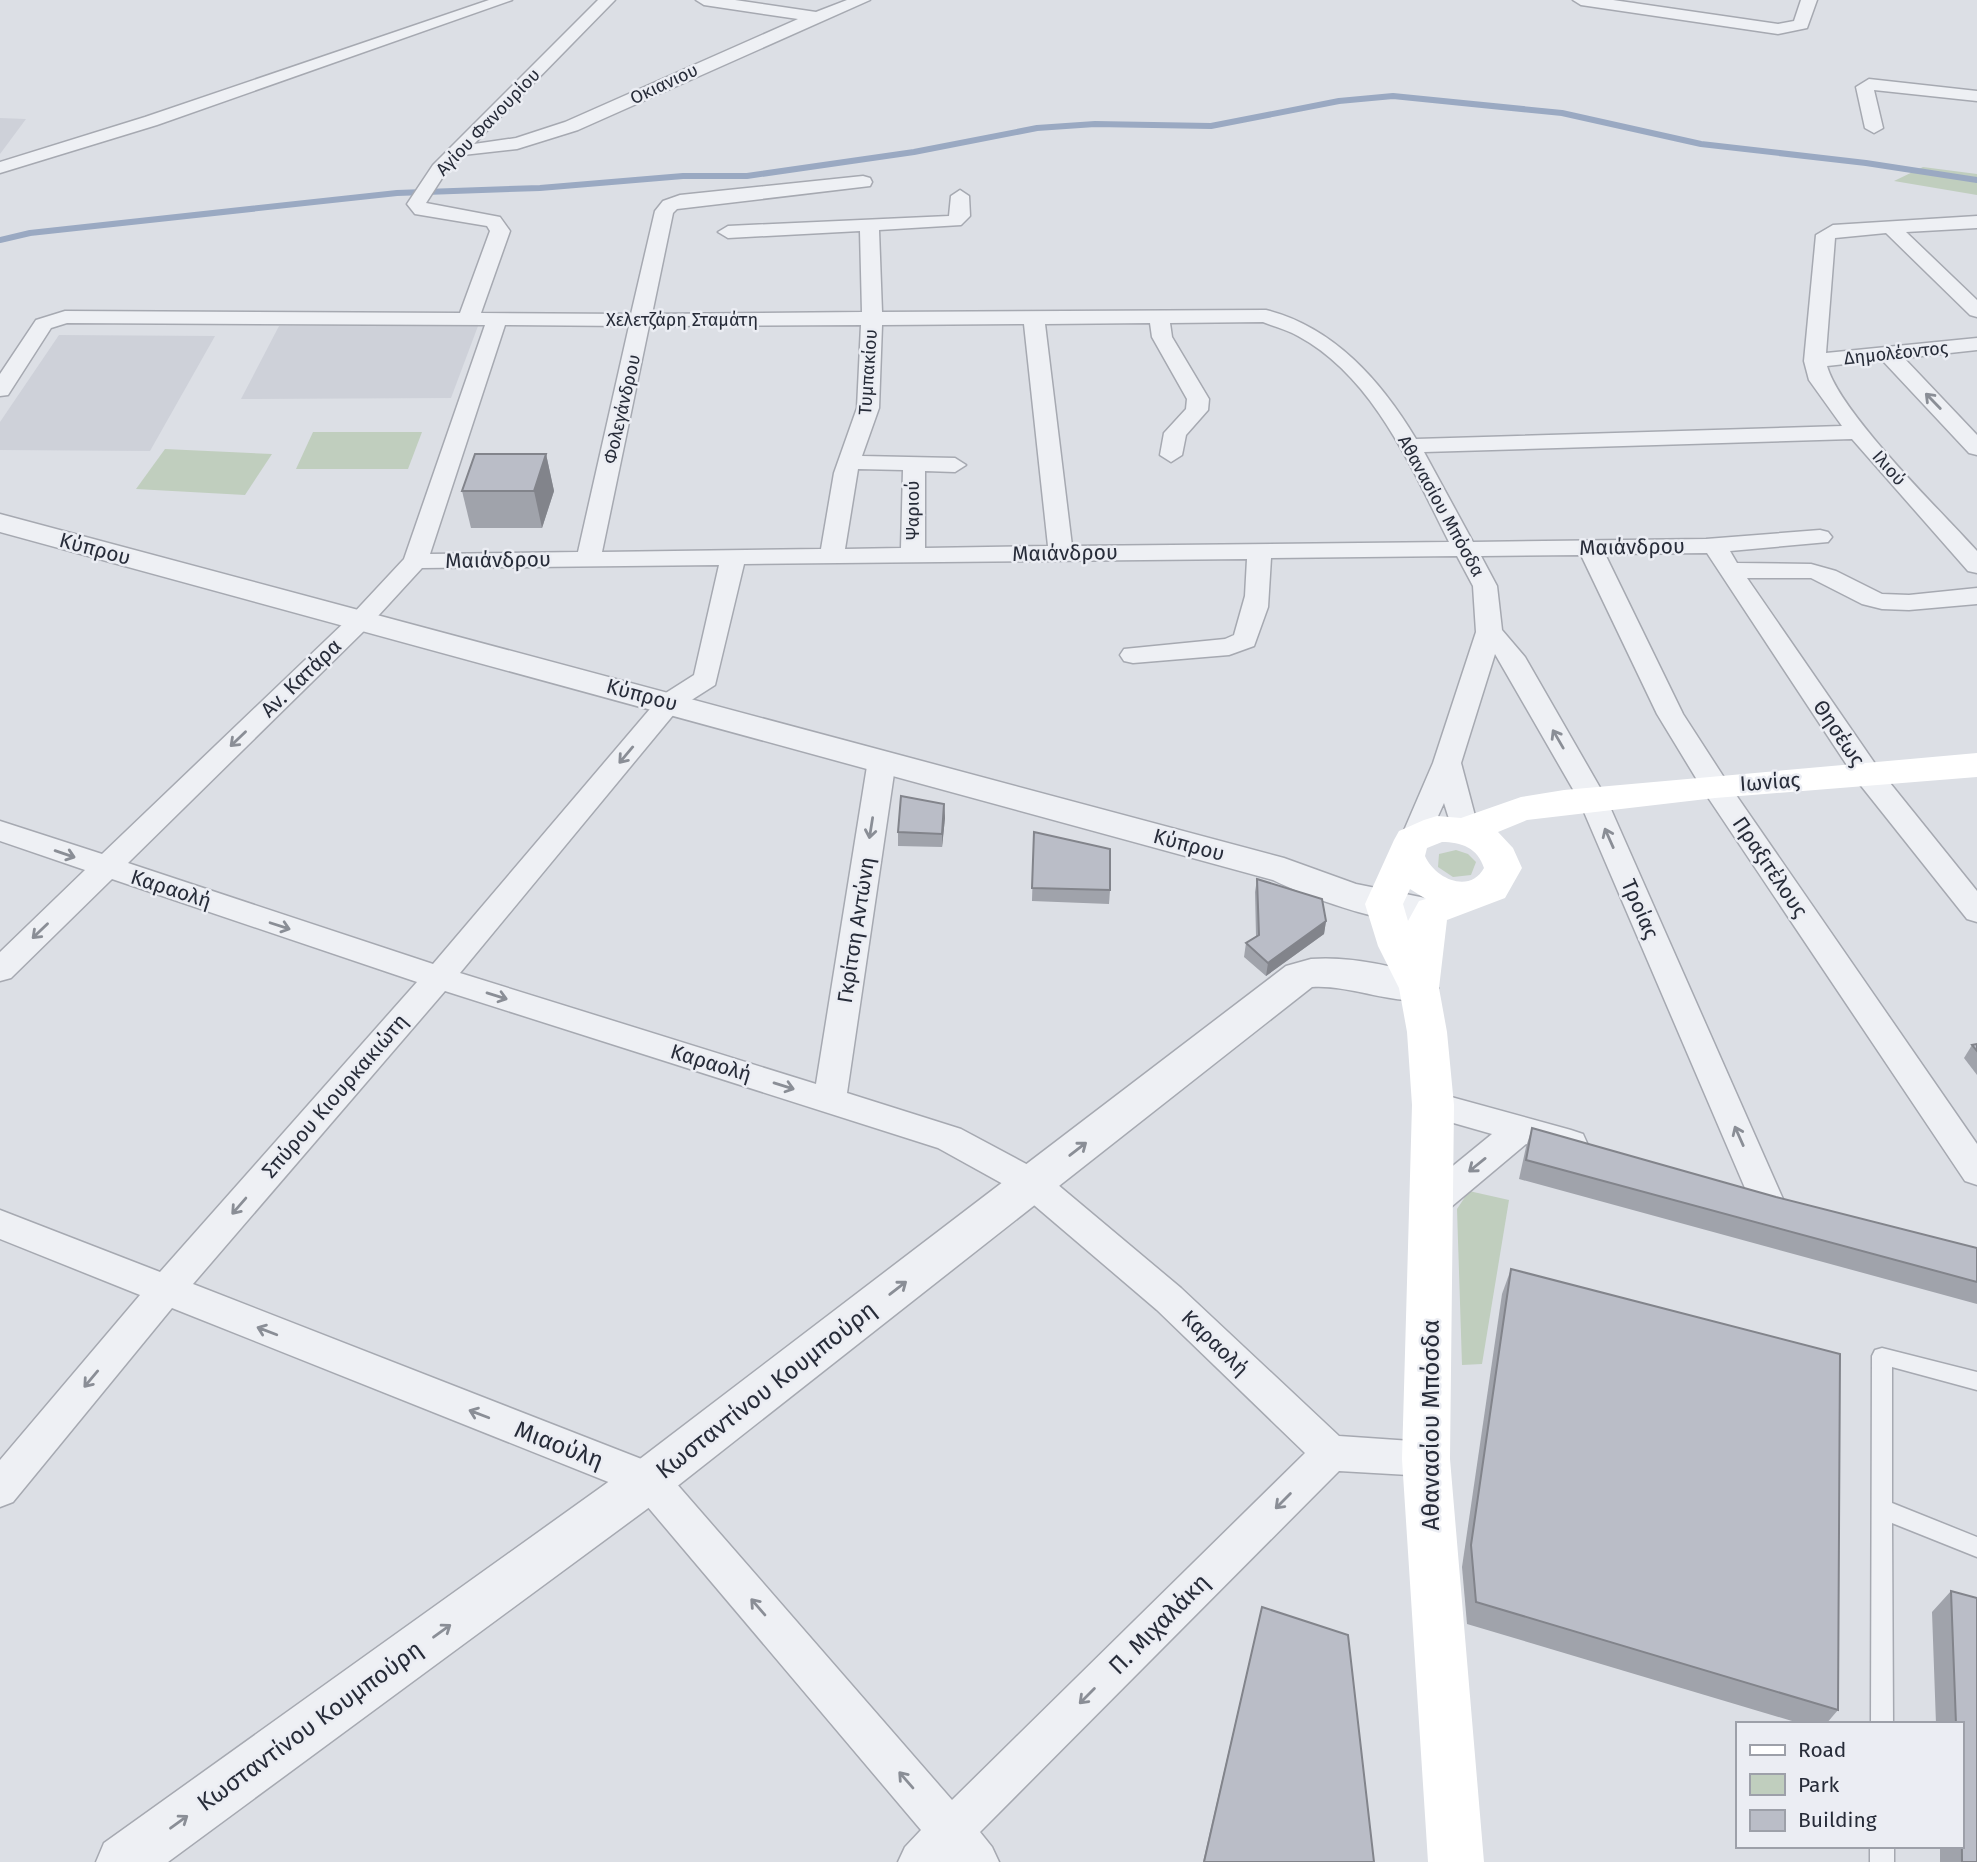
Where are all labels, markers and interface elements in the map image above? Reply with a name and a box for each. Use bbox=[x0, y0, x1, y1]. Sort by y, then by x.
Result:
street label: Οκιανιου bbox=[627, 59, 701, 109]
street label: Αγίου Φανουρίου bbox=[431, 64, 545, 180]
street label: Χελετζάρη Σταμάτη bbox=[606, 309, 758, 331]
street label: Τυμπακίου bbox=[854, 328, 882, 416]
street label: Δημολέοντος bbox=[1843, 337, 1950, 369]
street label: Φολεγάνδρου bbox=[599, 352, 645, 466]
one-way arrow bbox=[1925, 393, 1942, 411]
street label: Αθανασίου Μπόσδα bbox=[1393, 431, 1489, 581]
street label: Ιλιού bbox=[1867, 446, 1911, 490]
street label: Ψαριού bbox=[902, 480, 924, 540]
street label: Κύπρου bbox=[56, 527, 134, 571]
street label: Μαιάνδρου bbox=[1579, 533, 1685, 561]
street label: Μαιάνδρου bbox=[1012, 539, 1118, 567]
street label: Μαιάνδρου bbox=[445, 546, 551, 574]
street label: Αν. Κατάρα bbox=[255, 633, 347, 723]
street label: Κύπρου bbox=[603, 673, 681, 717]
street label: Θησέως bbox=[1807, 695, 1871, 771]
one-way arrow bbox=[1550, 729, 1564, 749]
one-way arrow bbox=[230, 730, 247, 747]
one-way arrow bbox=[618, 745, 634, 763]
street label: Ιωνίας bbox=[1739, 767, 1801, 797]
street label: Πραξιτέλους bbox=[1727, 812, 1813, 923]
one-way arrow bbox=[864, 816, 877, 839]
street label: Κύπρου bbox=[1150, 823, 1228, 867]
one-way arrow bbox=[1602, 828, 1615, 849]
one-way arrow bbox=[53, 848, 75, 861]
street label: Γκρίτση Αντώνη bbox=[832, 855, 880, 1005]
street label: Καραολή bbox=[127, 864, 215, 914]
street label: Τροίας bbox=[1615, 875, 1665, 943]
one-way arrow bbox=[269, 921, 291, 933]
one-way arrow bbox=[32, 923, 49, 940]
one-way arrow bbox=[485, 991, 507, 1004]
street label: Σπύρου Κιουρκακιώτη bbox=[256, 1008, 414, 1184]
street label: Καραολή bbox=[667, 1038, 755, 1088]
one-way arrow bbox=[773, 1080, 795, 1093]
one-way arrow bbox=[1731, 1126, 1744, 1148]
one-way arrow bbox=[1068, 1141, 1087, 1156]
one-way arrow bbox=[1468, 1157, 1486, 1173]
one-way arrow bbox=[231, 1197, 247, 1215]
one-way arrow bbox=[888, 1280, 907, 1295]
street label: Κωσταντίνου Κουμπούρη bbox=[650, 1295, 882, 1485]
street label: Καραολή bbox=[1176, 1305, 1254, 1381]
street label: Αθανασίου Μπόσδα bbox=[1417, 1320, 1445, 1530]
one-way arrow bbox=[257, 1323, 279, 1336]
one-way arrow bbox=[83, 1370, 99, 1388]
one-way arrow bbox=[469, 1406, 491, 1419]
street label: Μιαούλη bbox=[511, 1415, 607, 1475]
one-way arrow bbox=[1274, 1492, 1291, 1509]
street label: Π. Μιχαλάκη bbox=[1103, 1568, 1215, 1680]
one-way arrow bbox=[750, 1598, 766, 1616]
one-way arrow bbox=[432, 1623, 451, 1638]
street label: Κωσταντίνου Κουμπούρη bbox=[192, 1635, 428, 1817]
one-way arrow bbox=[1078, 1687, 1095, 1704]
legend bbox=[1736, 1722, 1963, 1848]
text: Road bbox=[1798, 1737, 1846, 1763]
one-way arrow bbox=[898, 1771, 914, 1789]
text: Park bbox=[1798, 1772, 1840, 1798]
text: Building bbox=[1798, 1807, 1877, 1833]
one-way arrow bbox=[169, 1815, 188, 1829]

